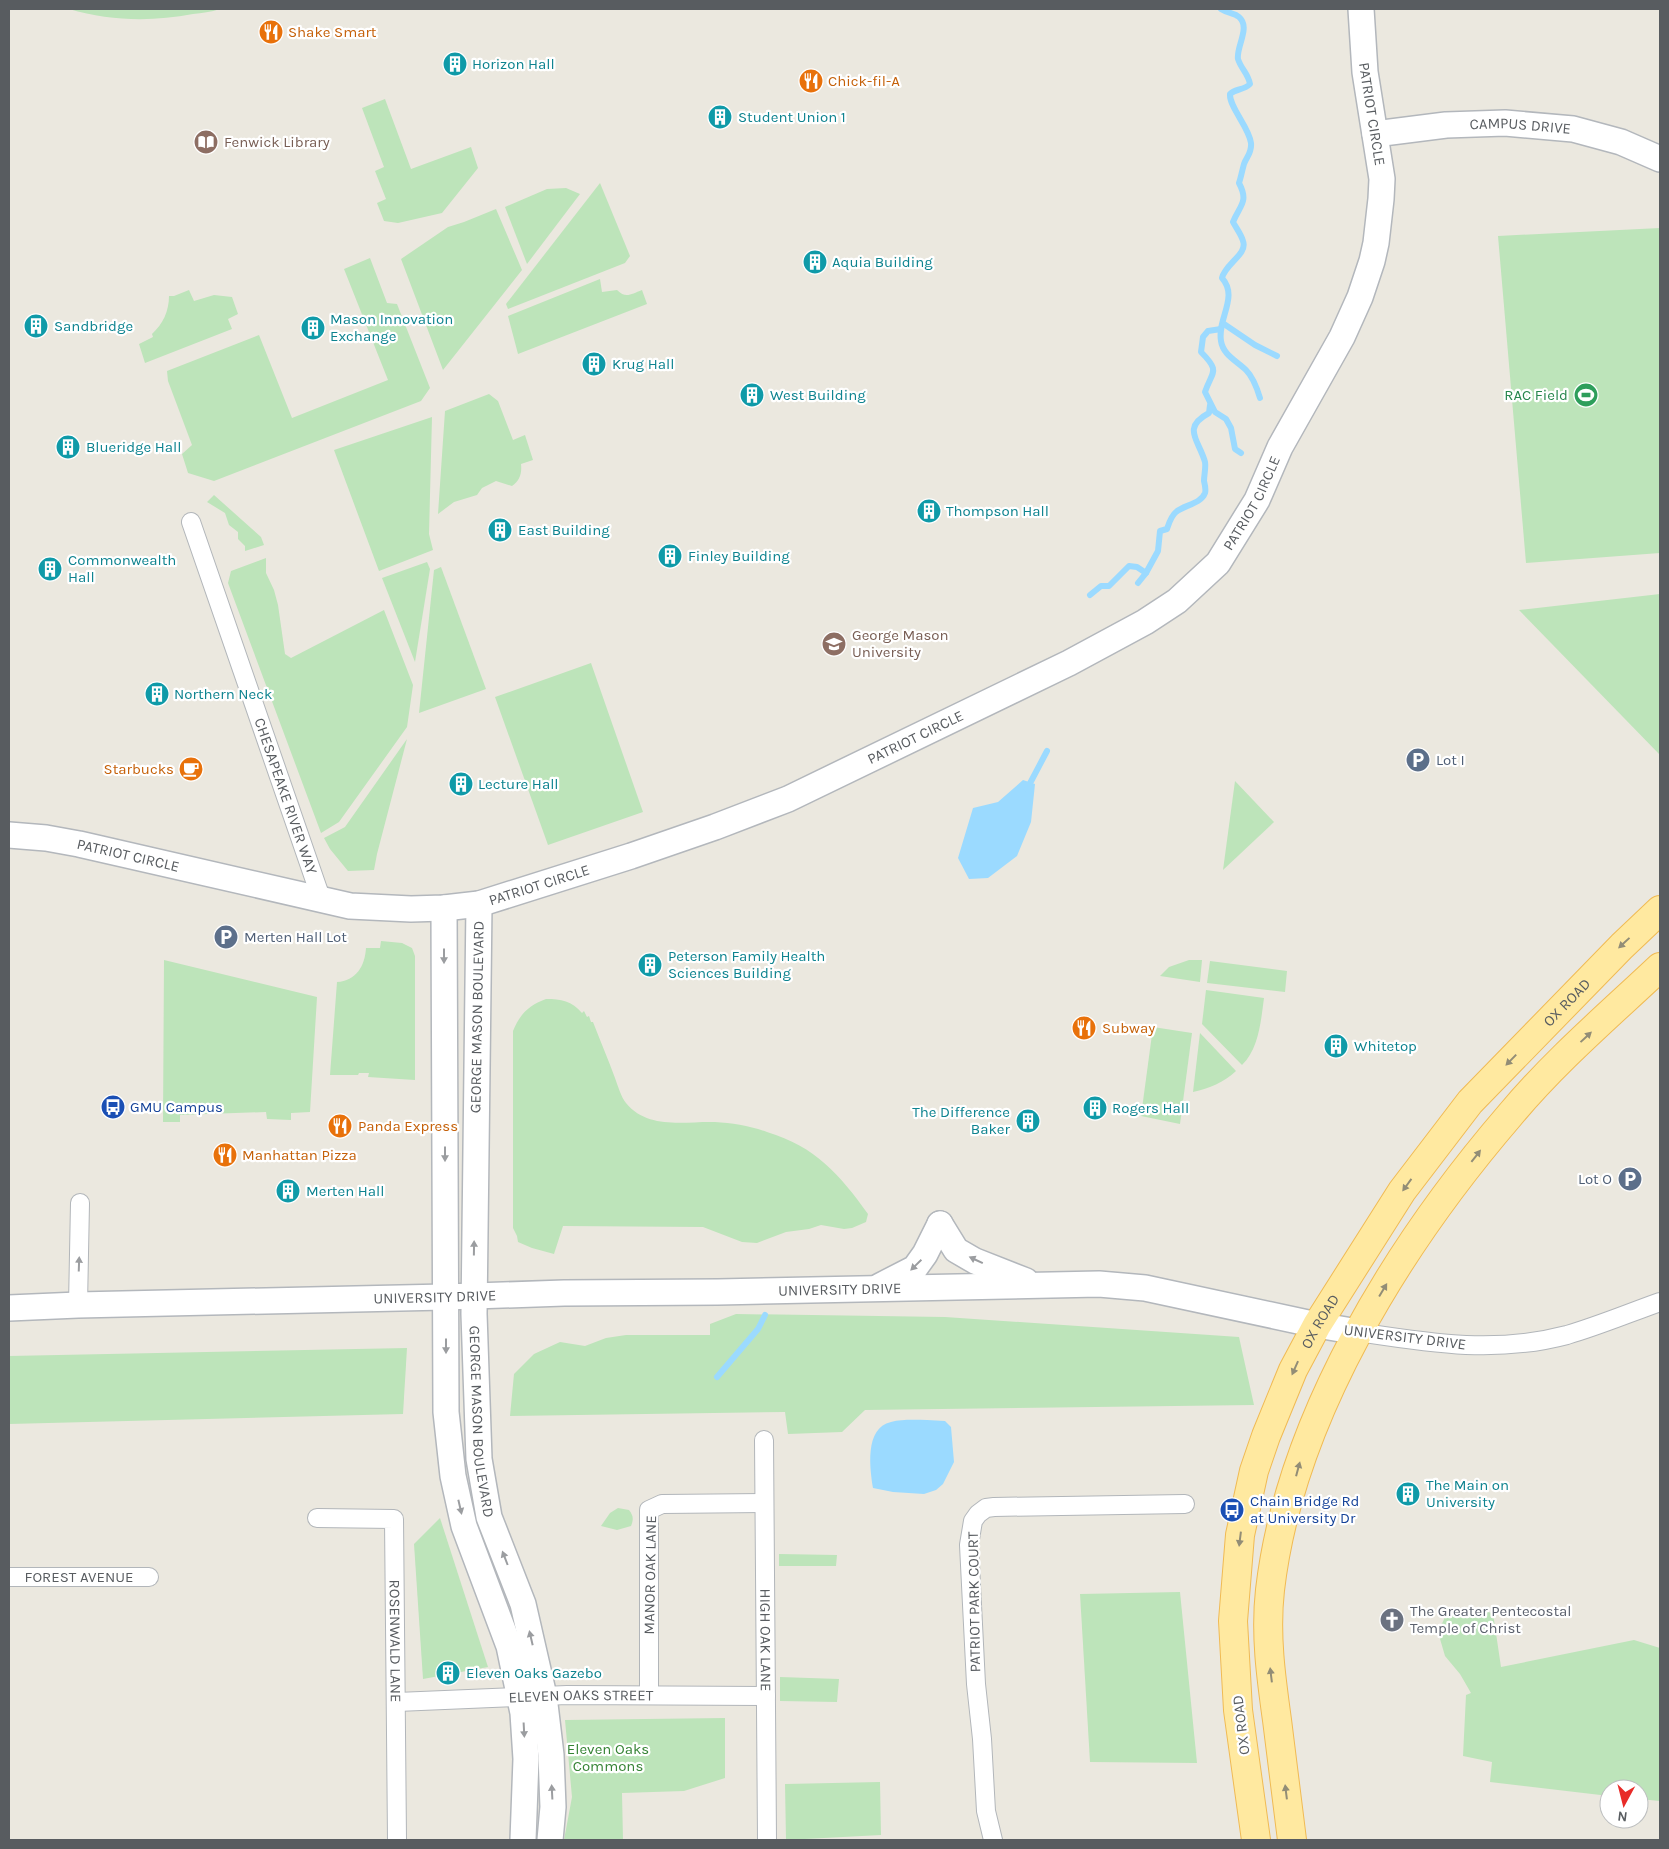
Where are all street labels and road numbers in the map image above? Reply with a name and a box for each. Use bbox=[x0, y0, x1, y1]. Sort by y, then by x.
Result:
street label: PATRIOT CIRCLE bbox=[1355, 61, 1389, 167]
street label: CAMPUS DRIVE bbox=[1469, 114, 1572, 138]
street label: PATRIOT CIRCLE bbox=[1219, 453, 1284, 554]
street label: PATRIOT CIRCLE bbox=[864, 706, 966, 768]
street label: CHESAPEAKE RIVER WAY bbox=[250, 716, 321, 877]
street label: PATRIOT CIRCLE bbox=[75, 835, 181, 876]
street label: PATRIOT CIRCLE bbox=[486, 861, 592, 909]
street label: GEORGE MASON BOULEVARD bbox=[466, 921, 488, 1113]
street label: OX ROAD bbox=[1539, 975, 1594, 1030]
street label: UNIVERSITY DRIVE bbox=[778, 1279, 901, 1300]
street label: UNIVERSITY DRIVE bbox=[373, 1286, 497, 1308]
street label: OX ROAD bbox=[1297, 1291, 1343, 1352]
street label: UNIVERSITY DRIVE bbox=[1343, 1321, 1467, 1353]
street label: GEORGE MASON BOULEVARD bbox=[465, 1325, 498, 1519]
street label: MANOR OAK LANE bbox=[640, 1515, 660, 1635]
street label: PATRIOT PARK COURT bbox=[964, 1531, 984, 1673]
street label: FOREST AVENUE bbox=[25, 1568, 133, 1586]
street label: ROSENWALD LANE bbox=[386, 1579, 405, 1703]
street label: HIGH OAK LANE bbox=[756, 1589, 775, 1691]
street label: ELEVEN OAKS STREET bbox=[508, 1686, 654, 1706]
street label: OX ROAD bbox=[1228, 1694, 1254, 1756]

